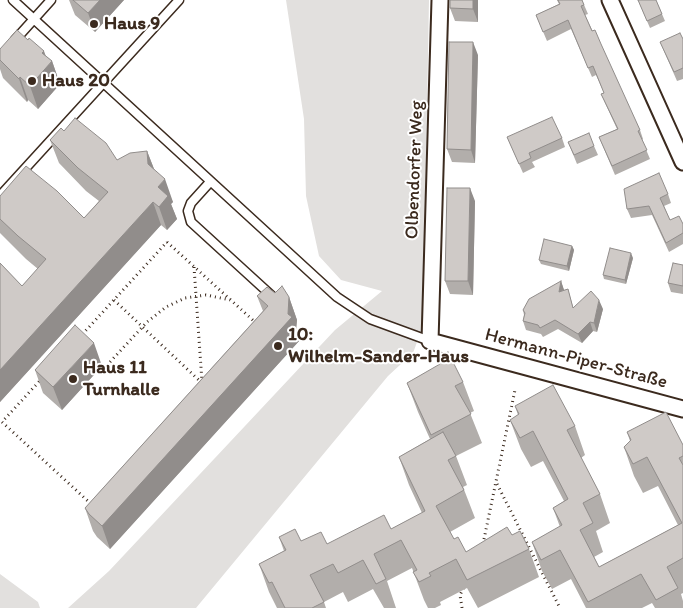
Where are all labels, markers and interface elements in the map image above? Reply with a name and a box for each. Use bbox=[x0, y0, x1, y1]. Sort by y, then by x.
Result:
place label: Haus 9 bbox=[104, 13, 160, 35]
marker: Haus 9 bbox=[88, 18, 100, 30]
place label: Haus 20 bbox=[42, 70, 110, 92]
marker: Haus 20 bbox=[26, 75, 38, 87]
street label: Olbendorfer Weg bbox=[401, 100, 429, 240]
place label: 10: Wilhelm-Sander-Haus bbox=[288, 324, 469, 368]
street label: Hermann-Piper-Straße bbox=[482, 324, 670, 394]
marker: 10: Wilhelm-Sander-Haus bbox=[272, 340, 284, 352]
place label: Haus 11 Turnhalle bbox=[83, 357, 160, 401]
marker: Haus 11 Turnhalle bbox=[67, 373, 79, 385]

